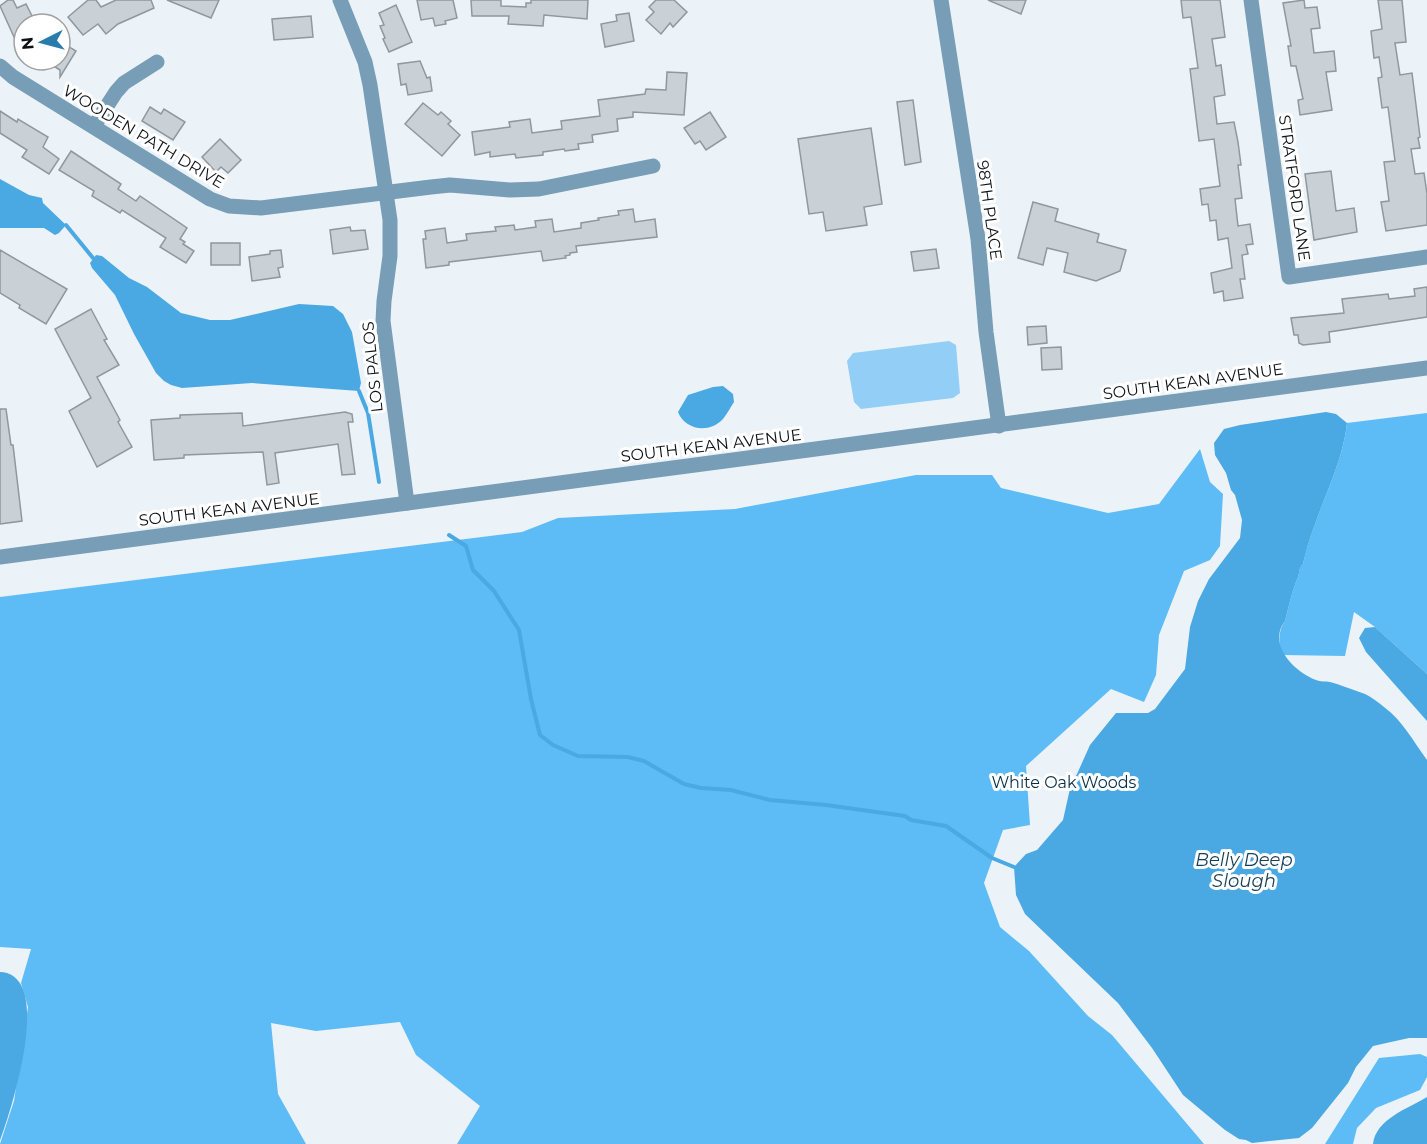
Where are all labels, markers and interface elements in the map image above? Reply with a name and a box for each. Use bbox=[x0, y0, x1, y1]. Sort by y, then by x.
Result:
north arrow bbox=[12, 12, 72, 72]
text: N bbox=[17, 36, 38, 51]
street label: WOODEN PATH DRIVE bbox=[60, 81, 228, 192]
street label: STRATFORD LANE bbox=[1275, 114, 1314, 262]
street label: 98TH PLACE bbox=[973, 159, 1006, 261]
street label: LOS PALOS bbox=[358, 320, 387, 413]
street label: SOUTH KEAN AVENUE bbox=[1102, 359, 1284, 404]
street label: SOUTH KEAN AVENUE bbox=[620, 425, 802, 466]
street label: SOUTH KEAN AVENUE bbox=[138, 489, 320, 530]
park label: White Oak Woods bbox=[992, 773, 1137, 792]
water label: Belly Deep Slough bbox=[1195, 849, 1293, 892]

